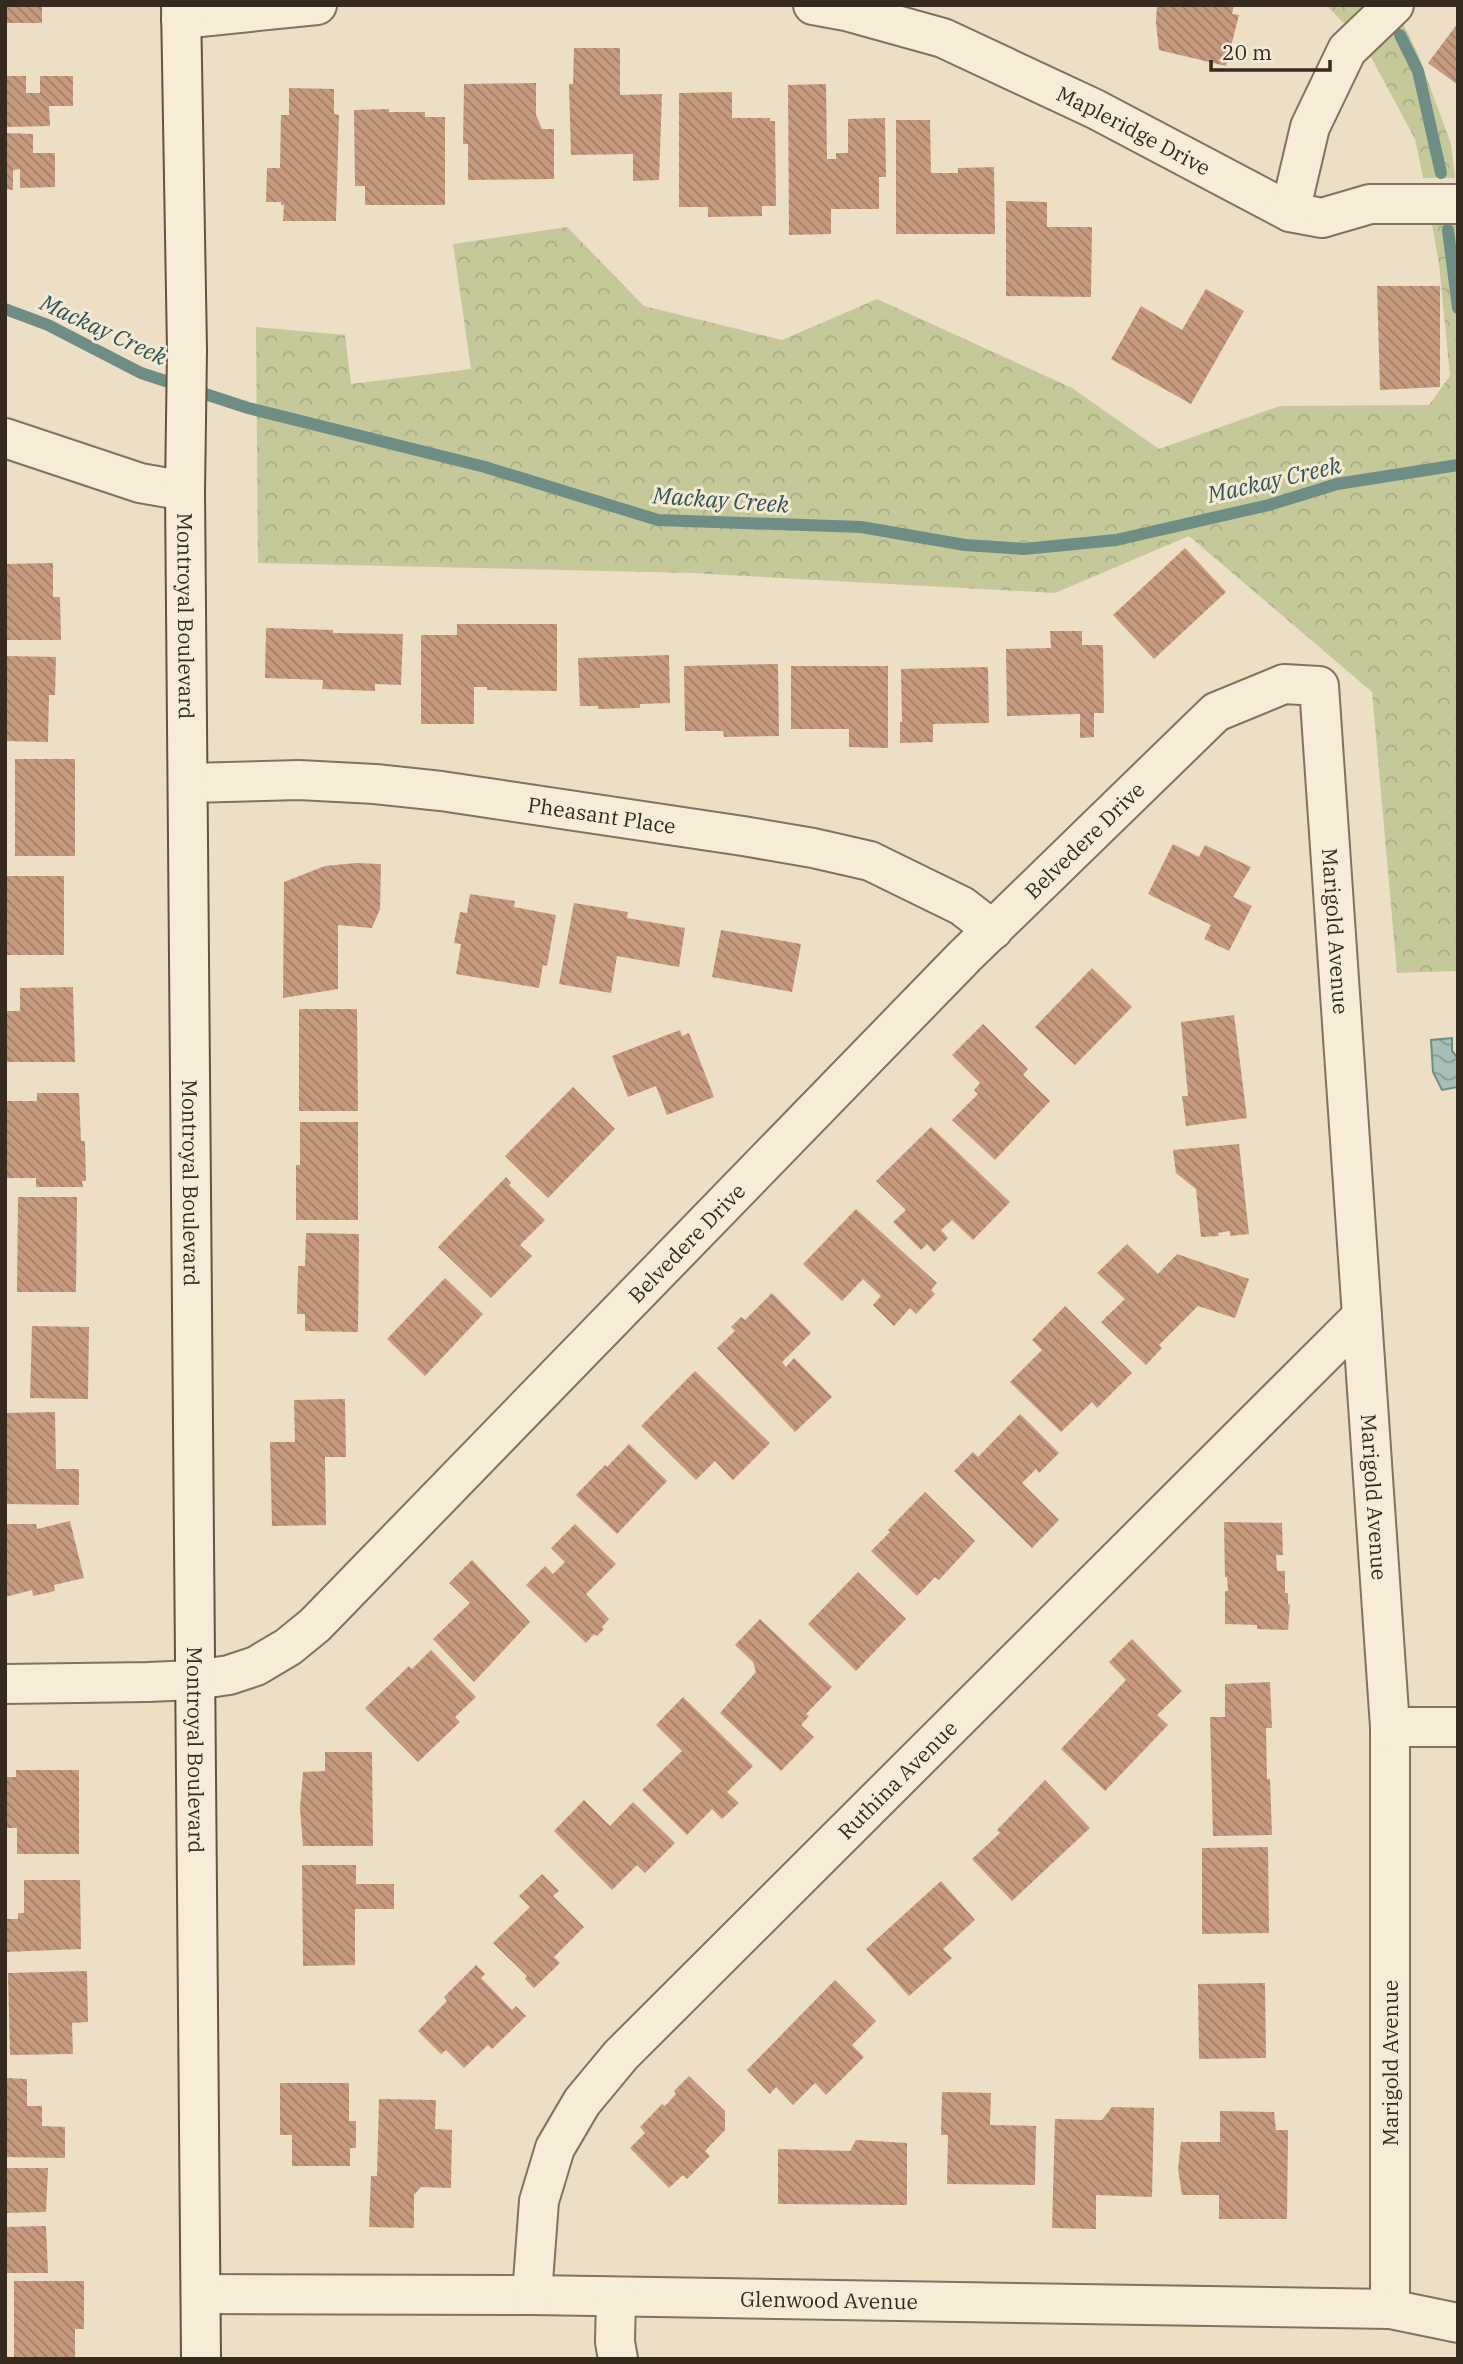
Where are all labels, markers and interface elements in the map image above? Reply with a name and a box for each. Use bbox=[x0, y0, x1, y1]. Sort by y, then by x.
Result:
scale bar bbox=[1211, 28, 1330, 72]
text: 20 m bbox=[1222, 38, 1272, 66]
street label: Mapleridge Drive bbox=[1052, 79, 1215, 182]
water label: Mackay Creek bbox=[35, 286, 173, 372]
water label: Mackay Creek bbox=[1203, 449, 1345, 509]
water label: Mackay Creek bbox=[651, 479, 791, 519]
street label: Montroyal Boulevard bbox=[171, 512, 201, 720]
street label: Belvedere Drive bbox=[1018, 775, 1150, 905]
street label: Pheasant Place bbox=[526, 790, 678, 840]
street label: Marigold Avenue bbox=[1316, 847, 1355, 1015]
street label: Montroyal Boulevard bbox=[176, 1079, 206, 1287]
street label: Belvedere Drive bbox=[622, 1177, 751, 1309]
street label: Marigold Avenue bbox=[1355, 1413, 1394, 1581]
street label: Montroyal Boulevard bbox=[181, 1646, 211, 1854]
street label: Ruthina Avenue bbox=[831, 1714, 963, 1845]
street label: Marigold Avenue bbox=[1376, 1980, 1404, 2146]
street label: Glenwood Avenue bbox=[740, 2284, 918, 2315]

